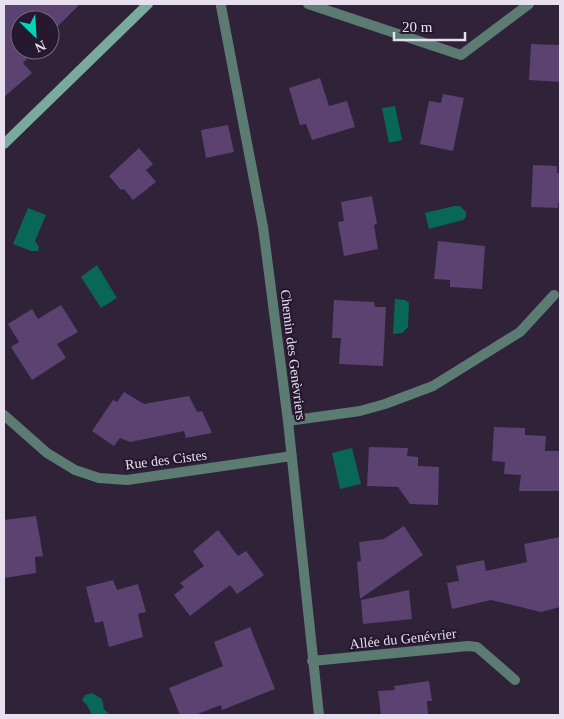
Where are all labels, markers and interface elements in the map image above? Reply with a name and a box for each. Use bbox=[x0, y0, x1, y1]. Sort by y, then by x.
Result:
north arrow bbox=[10, 10, 60, 60]
scale bar bbox=[394, 10, 465, 42]
text: 20 m bbox=[402, 19, 433, 35]
text: N bbox=[33, 37, 48, 55]
street label: Chemin des Genèvriers bbox=[278, 289, 308, 421]
street label: Rue des Cistes bbox=[124, 448, 208, 472]
street label: Allée du Genévrier bbox=[349, 626, 457, 652]

